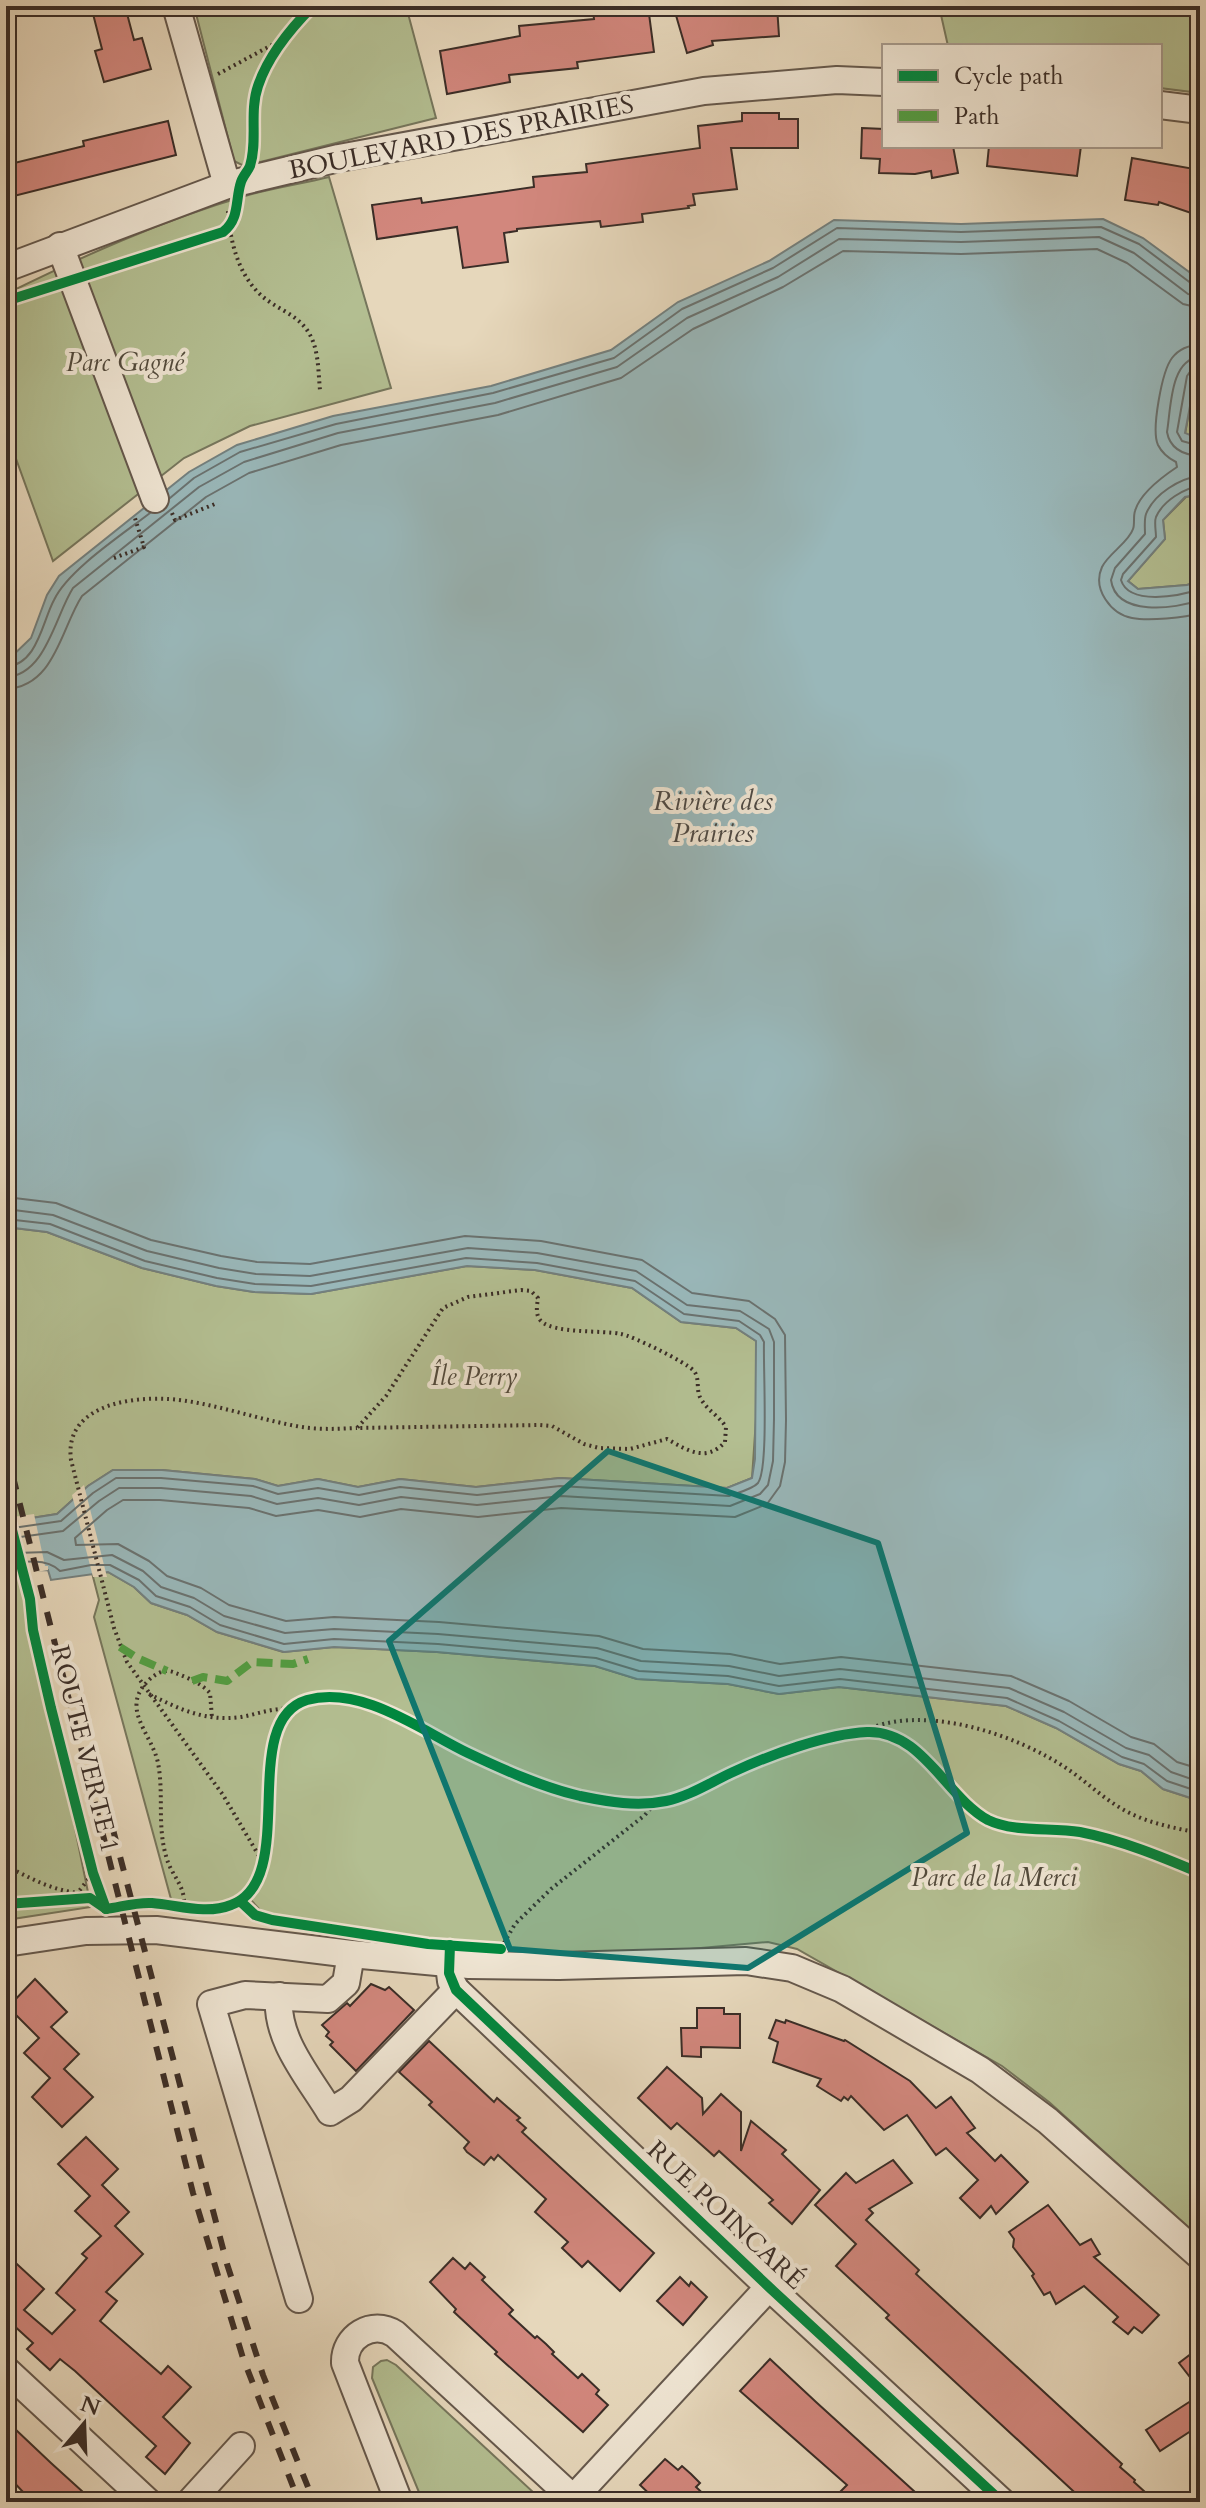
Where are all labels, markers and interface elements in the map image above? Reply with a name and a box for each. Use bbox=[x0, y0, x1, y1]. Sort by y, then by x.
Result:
legend bbox=[882, 44, 1162, 148]
text: Cycle path bbox=[954, 60, 1063, 93]
street label: BOULEVARD DES PRAIRIES bbox=[285, 86, 637, 188]
text: Path bbox=[954, 100, 999, 133]
park label: Parc Gagné bbox=[66, 345, 186, 380]
water label: Rivière des Prairies bbox=[653, 782, 773, 852]
park label: Île Perry bbox=[431, 1359, 518, 1394]
street label: ROUTE VERTE 1 bbox=[42, 1642, 128, 1856]
park label: Parc de la Merci bbox=[911, 1860, 1078, 1895]
street label: RUE POINCARÉ bbox=[640, 2133, 812, 2297]
north arrow bbox=[44, 2384, 124, 2464]
text: N bbox=[76, 2389, 104, 2423]

